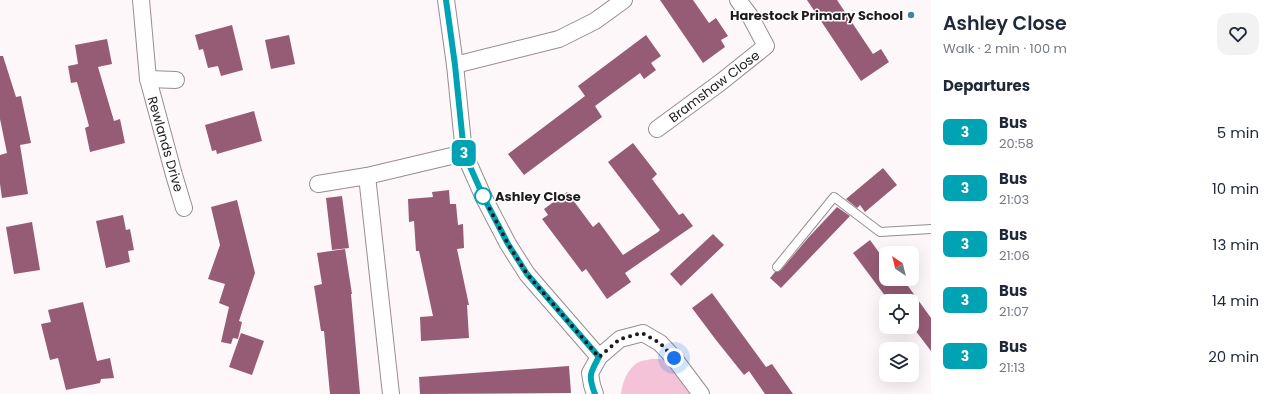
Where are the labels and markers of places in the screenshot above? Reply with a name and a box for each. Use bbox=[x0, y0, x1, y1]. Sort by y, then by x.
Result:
place label: Harestock Primary School bbox=[730, 6, 903, 25]
marker: Harestock Primary School bbox=[906, 10, 916, 20]
marker: Ashley Close bbox=[474, 187, 492, 205]
place label: Ashley Close bbox=[495, 187, 581, 206]

